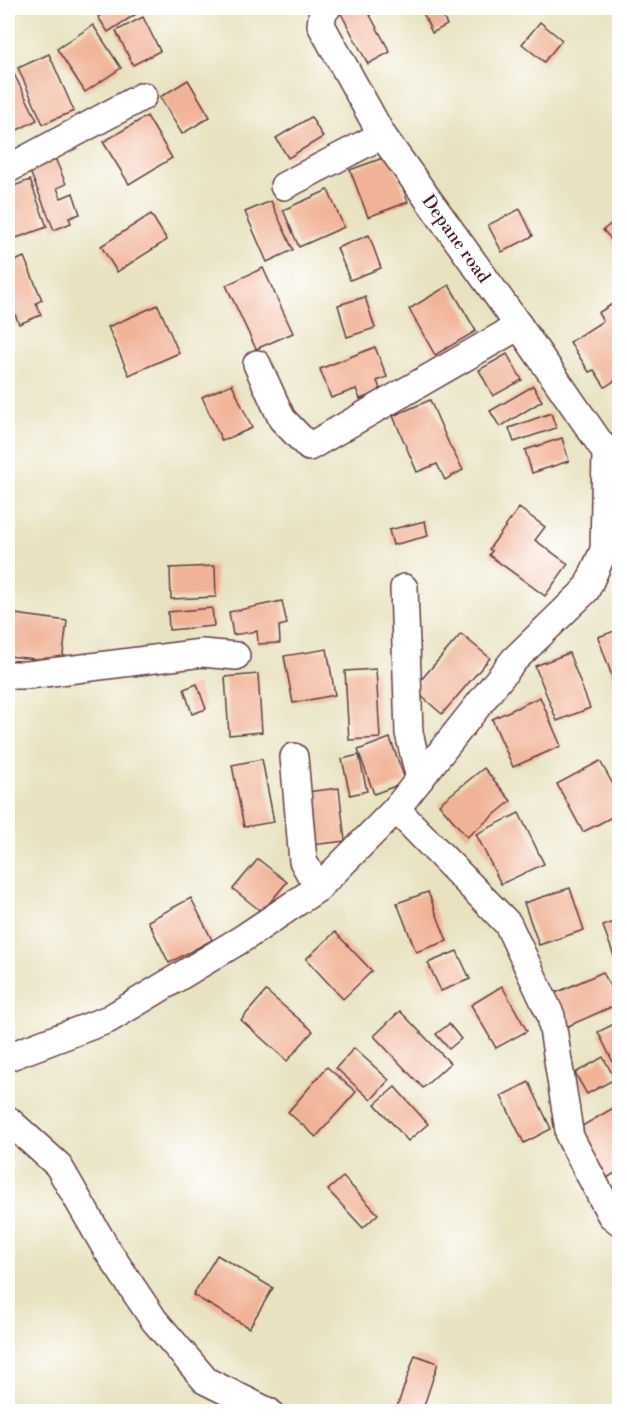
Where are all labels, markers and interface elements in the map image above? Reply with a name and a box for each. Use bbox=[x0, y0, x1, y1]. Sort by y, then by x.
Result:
street label: Depane road bbox=[417, 190, 496, 288]

